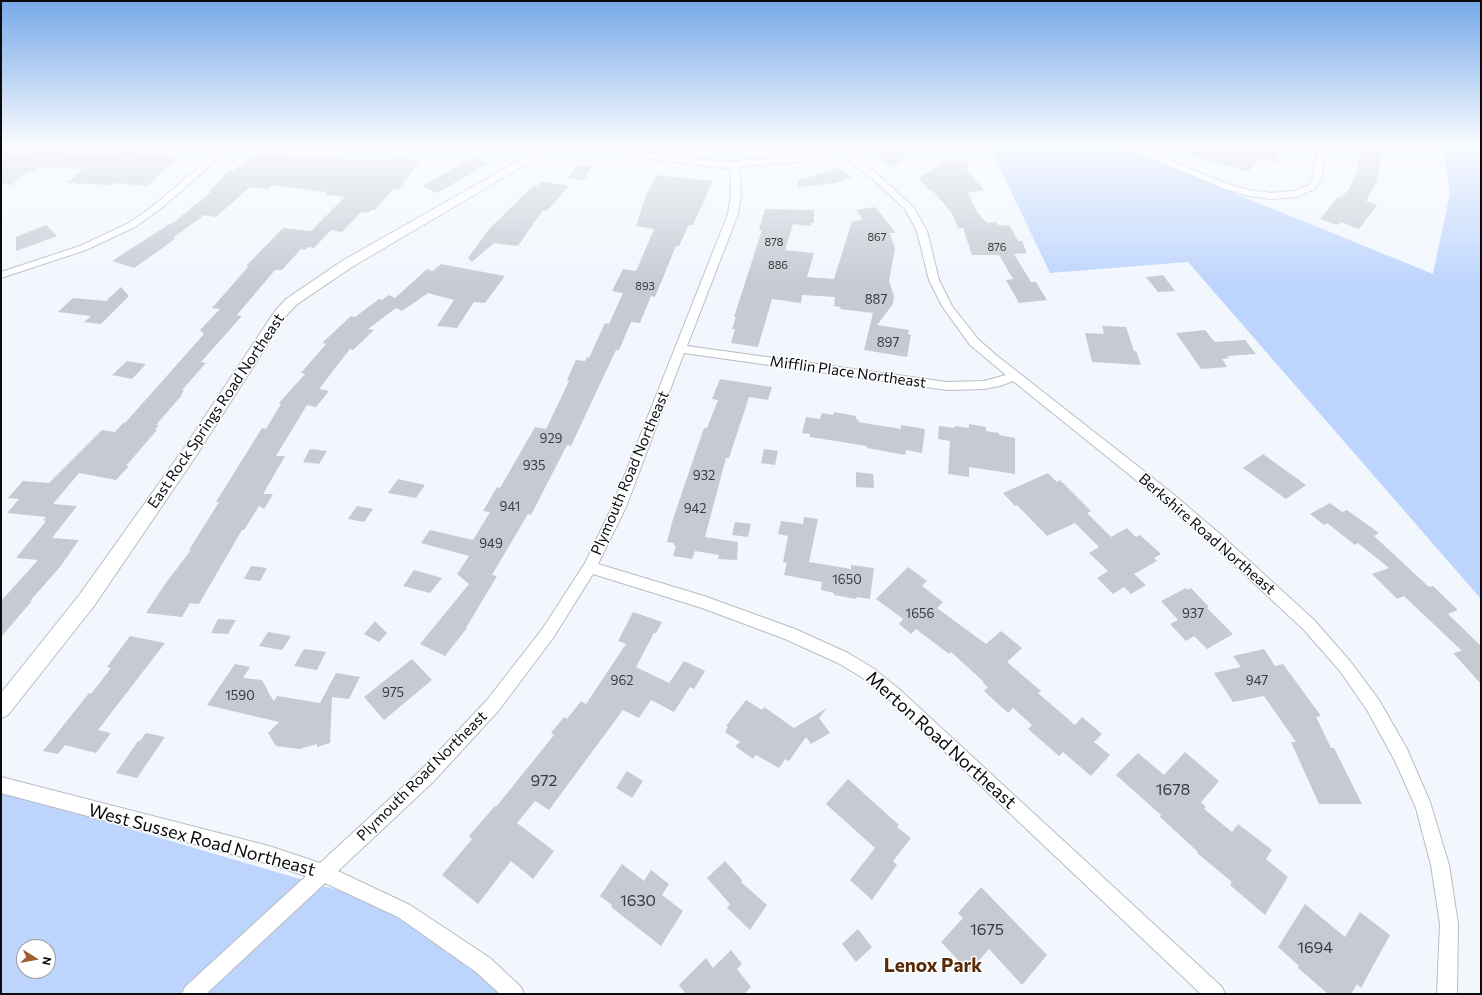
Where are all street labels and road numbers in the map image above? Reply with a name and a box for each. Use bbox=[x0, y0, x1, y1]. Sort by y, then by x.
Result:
street label: East Rock Springs Road Northeast bbox=[144, 310, 288, 512]
street label: Mifflin Place Northeast bbox=[769, 352, 927, 392]
street label: Plymouth Road Northeast bbox=[587, 388, 673, 558]
street label: Berkshire Road Northeast bbox=[1135, 470, 1279, 598]
street label: Merton Road Northeast bbox=[861, 667, 1021, 813]
street label: Plymouth Road Northeast bbox=[353, 707, 491, 845]
street label: West Sussex Road Northeast bbox=[86, 799, 318, 881]

